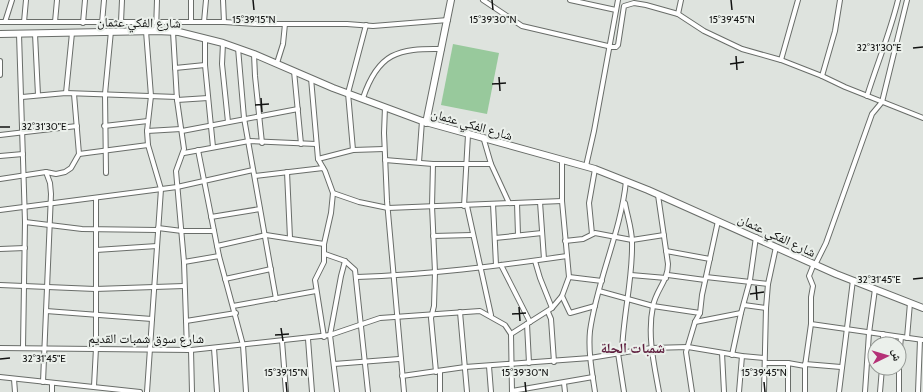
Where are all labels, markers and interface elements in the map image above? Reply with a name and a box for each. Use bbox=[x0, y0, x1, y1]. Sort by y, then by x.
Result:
street label: شارع الفكي عثمان bbox=[97, 13, 181, 34]
text: 15°39'15"N bbox=[232, 13, 276, 26]
text: 15°39'30"N bbox=[469, 13, 517, 26]
text: 15°39'45"N bbox=[709, 13, 755, 26]
text: 32°31'30"E bbox=[856, 41, 902, 54]
street label: شارع الفكي عثمان bbox=[429, 105, 515, 146]
text: 32°31'30"E bbox=[21, 120, 67, 133]
street label: شارع الفكي عثمان bbox=[734, 210, 818, 263]
text: 32°31'45"E bbox=[857, 273, 901, 286]
street label: شارع سوق شمبات القديم bbox=[88, 330, 204, 348]
north arrow bbox=[867, 336, 907, 376]
district label: شمبات الحلة bbox=[601, 339, 665, 357]
text: ش bbox=[888, 349, 904, 362]
text: 32°31'45"E bbox=[22, 352, 66, 365]
text: 15°39'15"N bbox=[264, 366, 308, 379]
text: 15°39'30"N bbox=[501, 366, 549, 379]
text: 15°39'45"N bbox=[741, 366, 787, 379]

